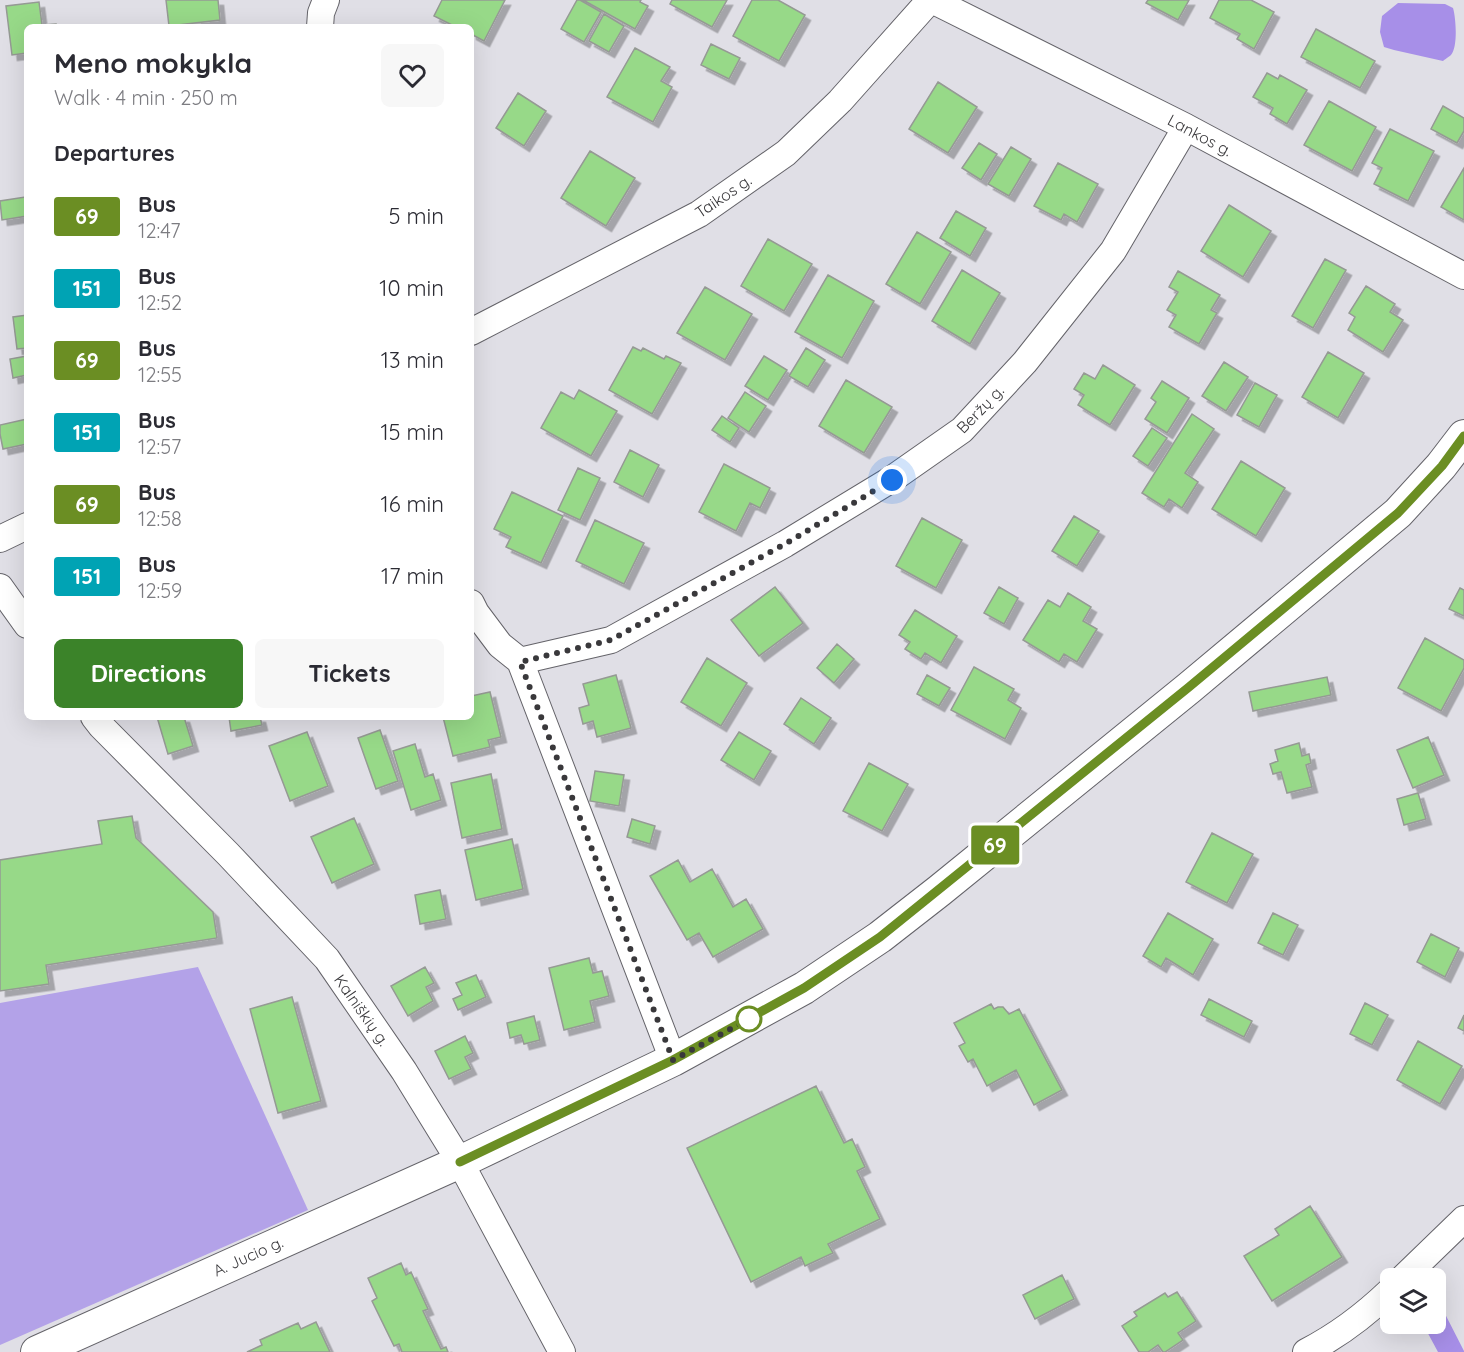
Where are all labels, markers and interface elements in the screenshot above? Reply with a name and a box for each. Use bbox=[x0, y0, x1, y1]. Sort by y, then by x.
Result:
button: heart bbox=[381, 44, 444, 107]
text: Meno mokykla bbox=[54, 45, 252, 80]
text: Walk · 4 min · 250 m bbox=[54, 85, 238, 110]
street label: Lankos g. bbox=[1164, 110, 1236, 160]
text: Departures bbox=[54, 139, 175, 167]
street label: Taikos g. bbox=[691, 170, 755, 222]
text: Bus bbox=[138, 190, 176, 218]
text: 5 min bbox=[389, 202, 444, 230]
text: 69 bbox=[75, 203, 99, 229]
text: 12:47 bbox=[138, 218, 180, 243]
text: Bus bbox=[138, 262, 176, 290]
text: 10 min bbox=[379, 274, 444, 302]
text: 151 bbox=[73, 275, 101, 301]
text: 12:52 bbox=[138, 290, 182, 315]
text: Bus bbox=[138, 334, 176, 362]
text: 13 min bbox=[381, 346, 444, 374]
text: 69 bbox=[75, 347, 99, 373]
text: 12:55 bbox=[138, 362, 182, 387]
street label: Beržų g. bbox=[952, 381, 1008, 437]
text: Bus bbox=[138, 406, 176, 434]
text: 15 min bbox=[380, 418, 444, 446]
text: 151 bbox=[73, 419, 101, 445]
text: 12:57 bbox=[138, 434, 181, 459]
your location bbox=[877, 465, 907, 495]
text: Bus bbox=[138, 478, 176, 506]
text: 16 min bbox=[381, 490, 444, 518]
text: 69 bbox=[75, 491, 99, 517]
text: 12:58 bbox=[138, 506, 182, 531]
text: Bus bbox=[138, 550, 176, 578]
text: 17 min bbox=[381, 562, 444, 590]
text: 151 bbox=[73, 563, 101, 589]
text: 12:59 bbox=[138, 578, 182, 603]
button: Directions bbox=[54, 639, 243, 708]
button: Tickets bbox=[255, 639, 444, 708]
line badge: 69 bbox=[968, 826, 1022, 864]
text: 69 bbox=[983, 832, 1007, 858]
street label: Kalniškių g. bbox=[330, 970, 394, 1050]
unlabelled marker bbox=[736, 1006, 762, 1032]
street label: A. Jucio g. bbox=[210, 1232, 286, 1280]
map controls bbox=[1380, 1268, 1446, 1334]
button: layers bbox=[1380, 1268, 1446, 1334]

